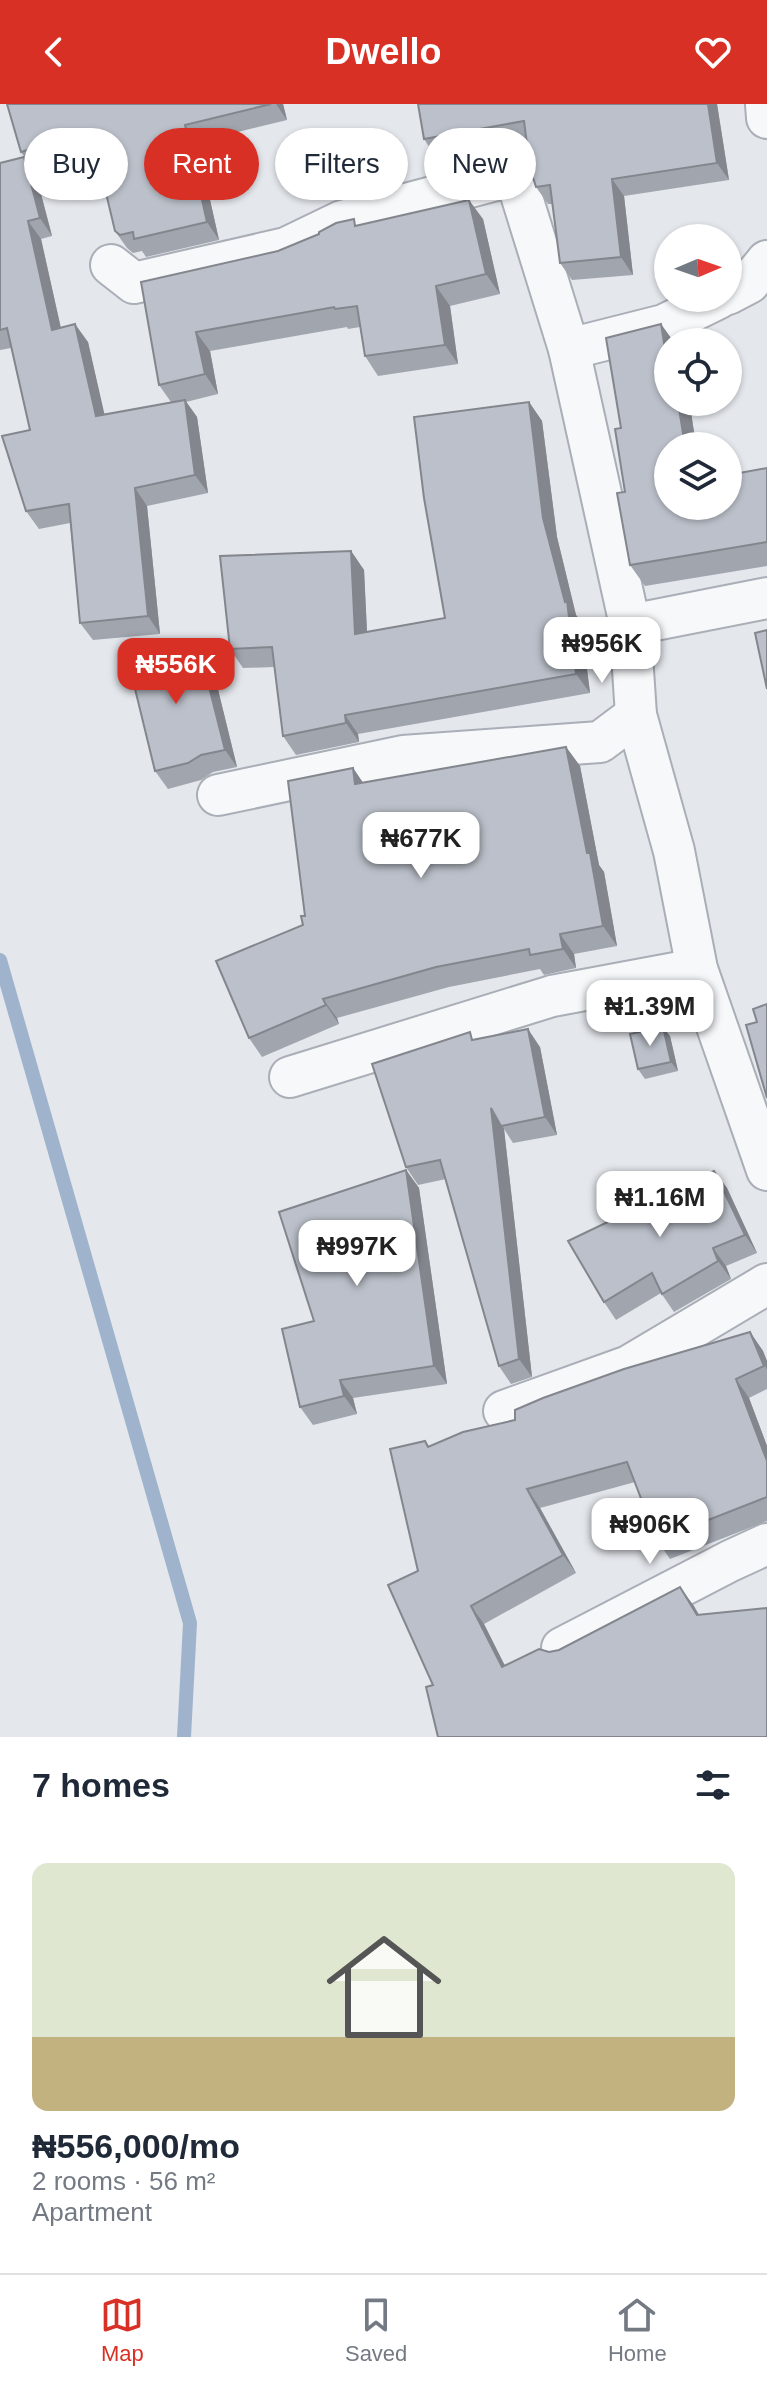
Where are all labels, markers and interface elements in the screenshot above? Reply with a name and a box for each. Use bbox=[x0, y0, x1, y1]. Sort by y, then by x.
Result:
icon: back bbox=[32, 30, 76, 74]
icon: heart bbox=[691, 30, 735, 74]
text: Dwello bbox=[325, 31, 442, 72]
chip: Buy bbox=[24, 128, 128, 200]
chip: Rent bbox=[144, 128, 259, 200]
chip: Filters bbox=[275, 128, 408, 200]
chip: New bbox=[424, 128, 536, 200]
north arrow bbox=[654, 224, 742, 312]
map controls bbox=[654, 224, 742, 520]
button: locate bbox=[654, 328, 742, 416]
button: layers bbox=[654, 432, 742, 520]
pin: ₦956K bbox=[546, 617, 658, 685]
text: ₦956K bbox=[562, 628, 642, 658]
pin: ₦556K bbox=[120, 638, 232, 706]
text: ₦556K bbox=[136, 649, 216, 679]
pin: ₦677K bbox=[365, 812, 477, 880]
text: ₦677K bbox=[381, 823, 461, 853]
pin: ₦1.39M bbox=[585, 980, 715, 1048]
text: ₦1.39M bbox=[604, 991, 696, 1021]
pin: ₦1.16M bbox=[595, 1171, 725, 1239]
text: ₦1.16M bbox=[614, 1182, 706, 1212]
pin: ₦997K bbox=[301, 1220, 413, 1288]
text: ₦997K bbox=[317, 1231, 397, 1261]
pin: ₦906K bbox=[594, 1498, 706, 1566]
text: ₦906K bbox=[610, 1509, 690, 1539]
icon: filters bbox=[691, 1763, 735, 1807]
text: 7 homes bbox=[32, 1766, 170, 1804]
icon: home bbox=[312, 1915, 456, 2059]
text: ₦556,000/mo bbox=[32, 2127, 240, 2165]
text: 2 rooms · 56 m² bbox=[32, 2166, 216, 2196]
text: Apartment bbox=[32, 2197, 152, 2227]
tab: Map bbox=[100, 2293, 144, 2367]
tab: Saved bbox=[345, 2293, 407, 2367]
tab: Home bbox=[608, 2293, 667, 2367]

